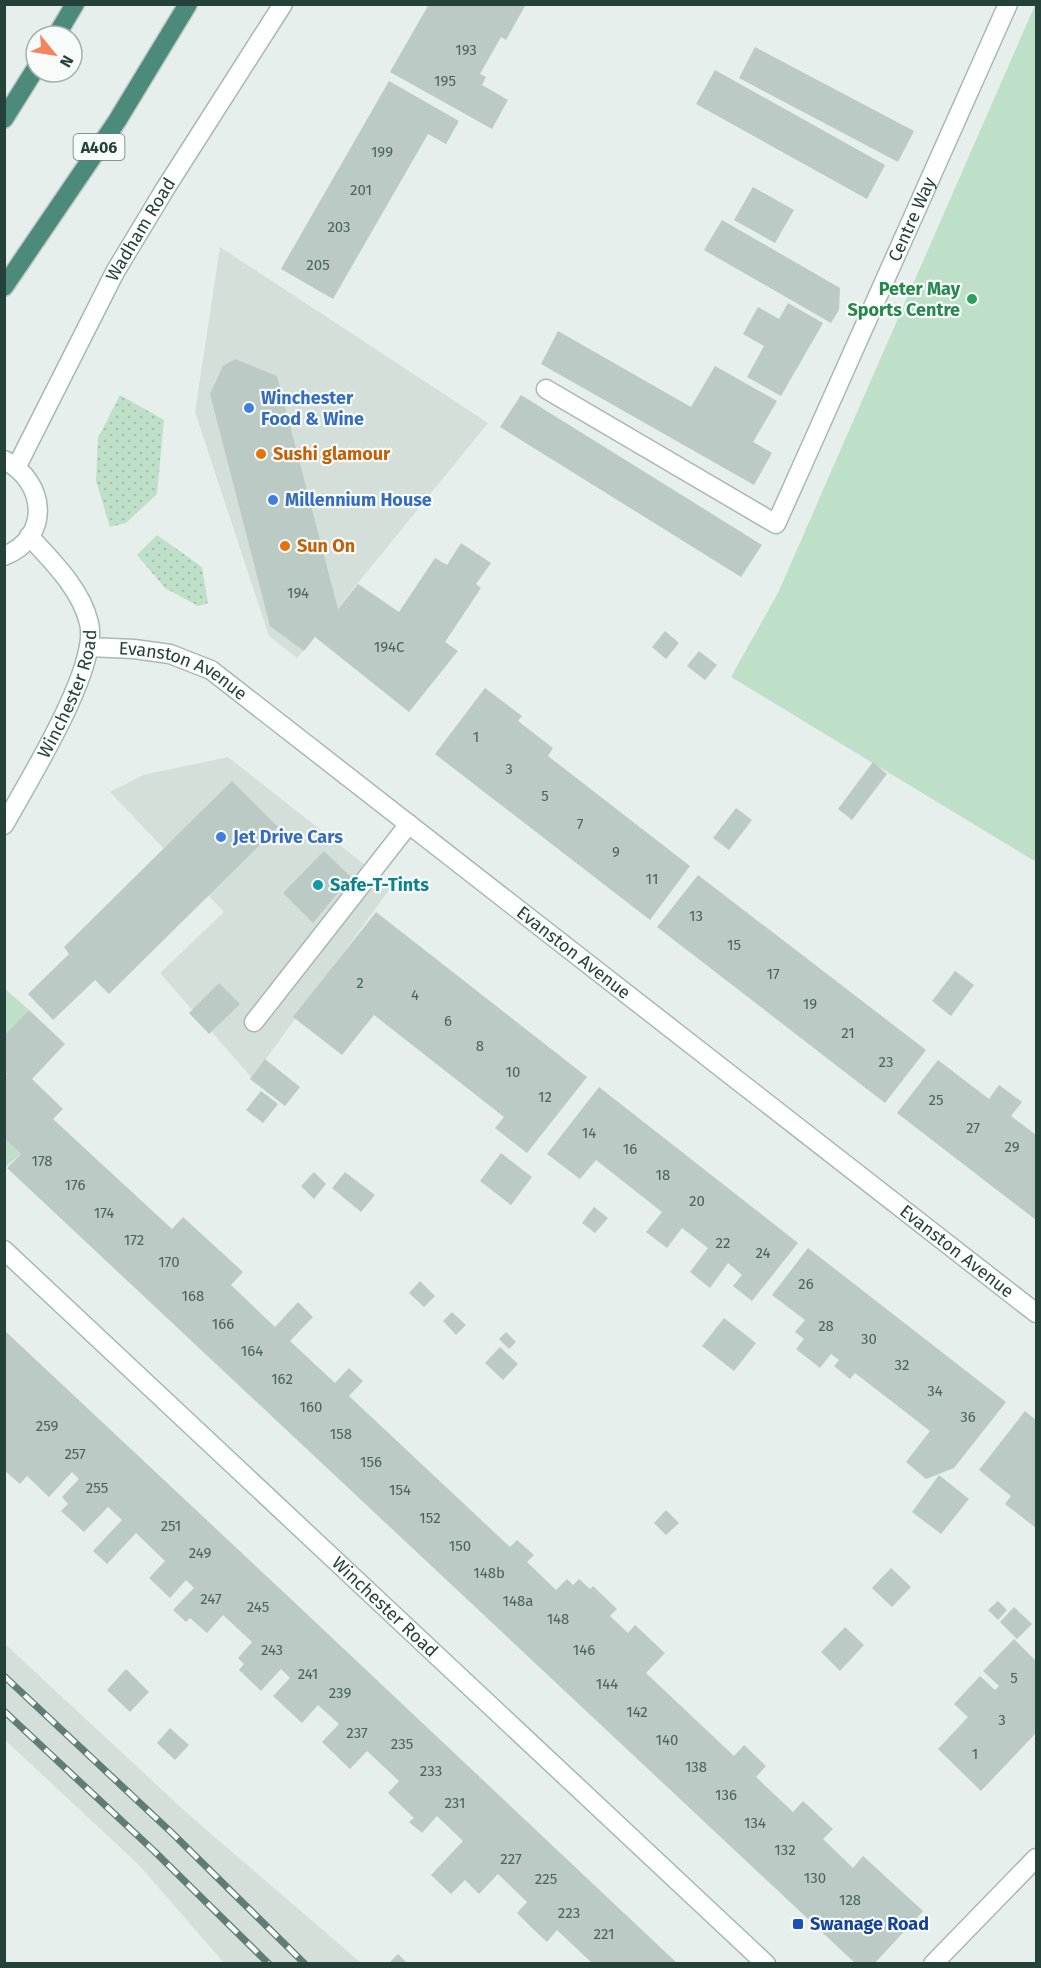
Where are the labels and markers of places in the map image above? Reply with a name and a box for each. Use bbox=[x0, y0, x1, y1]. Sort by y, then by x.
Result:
place label: Peter May Sports Centre bbox=[847, 278, 961, 321]
marker: Peter May Sports Centre bbox=[965, 292, 979, 306]
place label: Winchester Food & Wine bbox=[261, 387, 364, 430]
marker: Winchester Food & Wine bbox=[242, 401, 256, 415]
place label: Sushi glamour bbox=[273, 443, 391, 465]
marker: Sushi glamour bbox=[254, 447, 268, 461]
place label: Millennium House bbox=[285, 489, 432, 511]
marker: Millennium House bbox=[266, 493, 280, 507]
place label: Sun On bbox=[297, 535, 355, 557]
marker: Sun On bbox=[278, 539, 292, 553]
place label: Jet Drive Cars bbox=[232, 826, 343, 848]
marker: Jet Drive Cars bbox=[214, 830, 228, 844]
place label: Safe-T-Tints bbox=[330, 874, 429, 896]
marker: Safe-T-Tints bbox=[311, 878, 325, 892]
place label: Swanage Road bbox=[810, 1913, 929, 1935]
marker: Swanage Road bbox=[791, 1917, 805, 1931]

